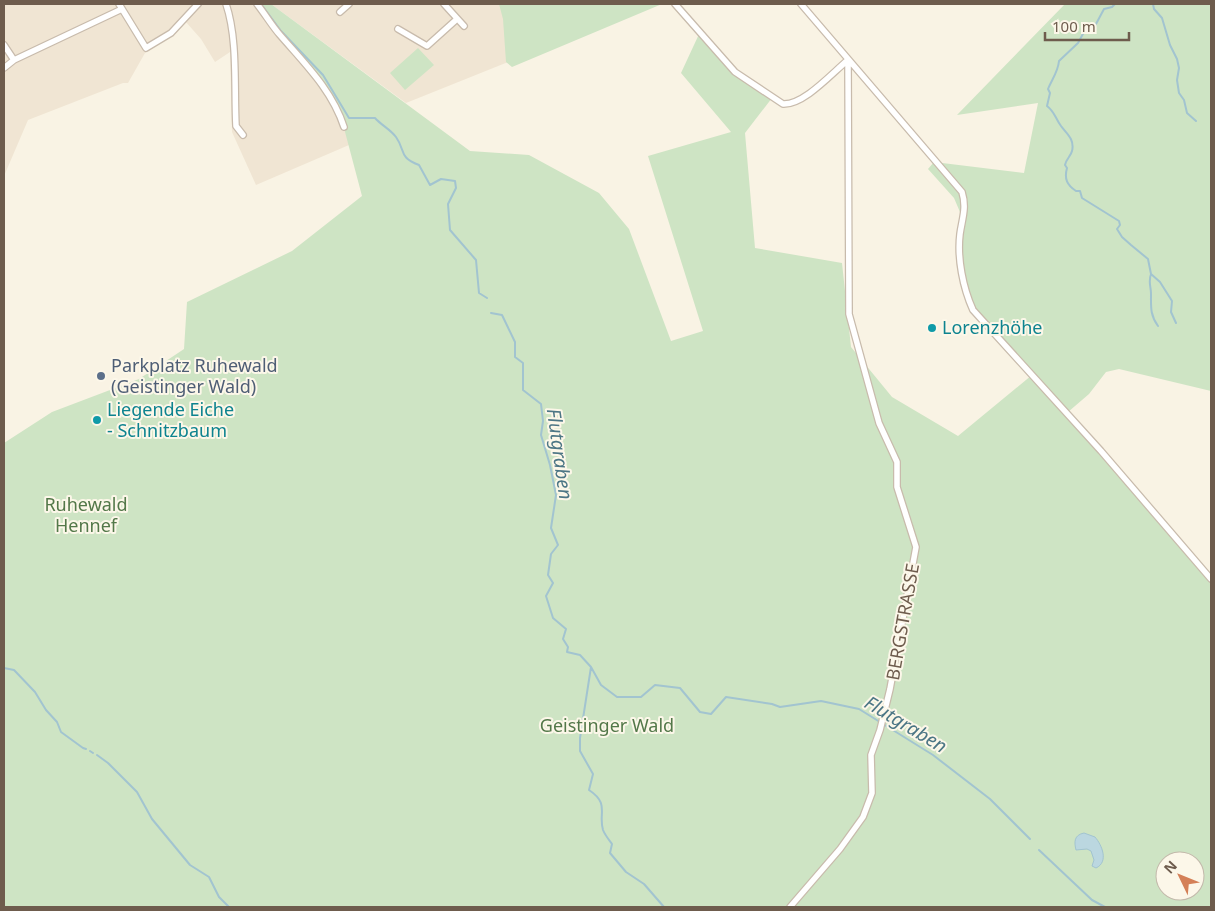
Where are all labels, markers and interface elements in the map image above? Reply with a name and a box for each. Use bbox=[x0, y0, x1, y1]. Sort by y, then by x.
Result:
scale bar bbox=[1045, 10, 1129, 42]
text: 100 m bbox=[1052, 16, 1096, 36]
place label: Lorenzhöhe bbox=[942, 315, 1042, 339]
marker: Lorenzhöhe bbox=[926, 322, 938, 334]
place label: Parkplatz Ruhewald (Geistinger Wald) bbox=[111, 353, 278, 398]
marker: Parkplatz Ruhewald (Geistinger Wald) bbox=[95, 370, 107, 382]
place label: Liegende Eiche - Schnitzbaum bbox=[107, 397, 234, 442]
water label: Flutgraben bbox=[541, 407, 579, 501]
marker: Liegende Eiche - Schnitzbaum bbox=[91, 414, 103, 426]
park label: Ruhewald Hennef bbox=[44, 492, 128, 537]
street label: BERGSTRASSE bbox=[880, 561, 924, 682]
water label: Flutgraben bbox=[860, 689, 952, 759]
park label: Geistinger Wald bbox=[540, 713, 674, 737]
north arrow bbox=[1155, 851, 1205, 901]
text: N bbox=[1159, 856, 1181, 877]

